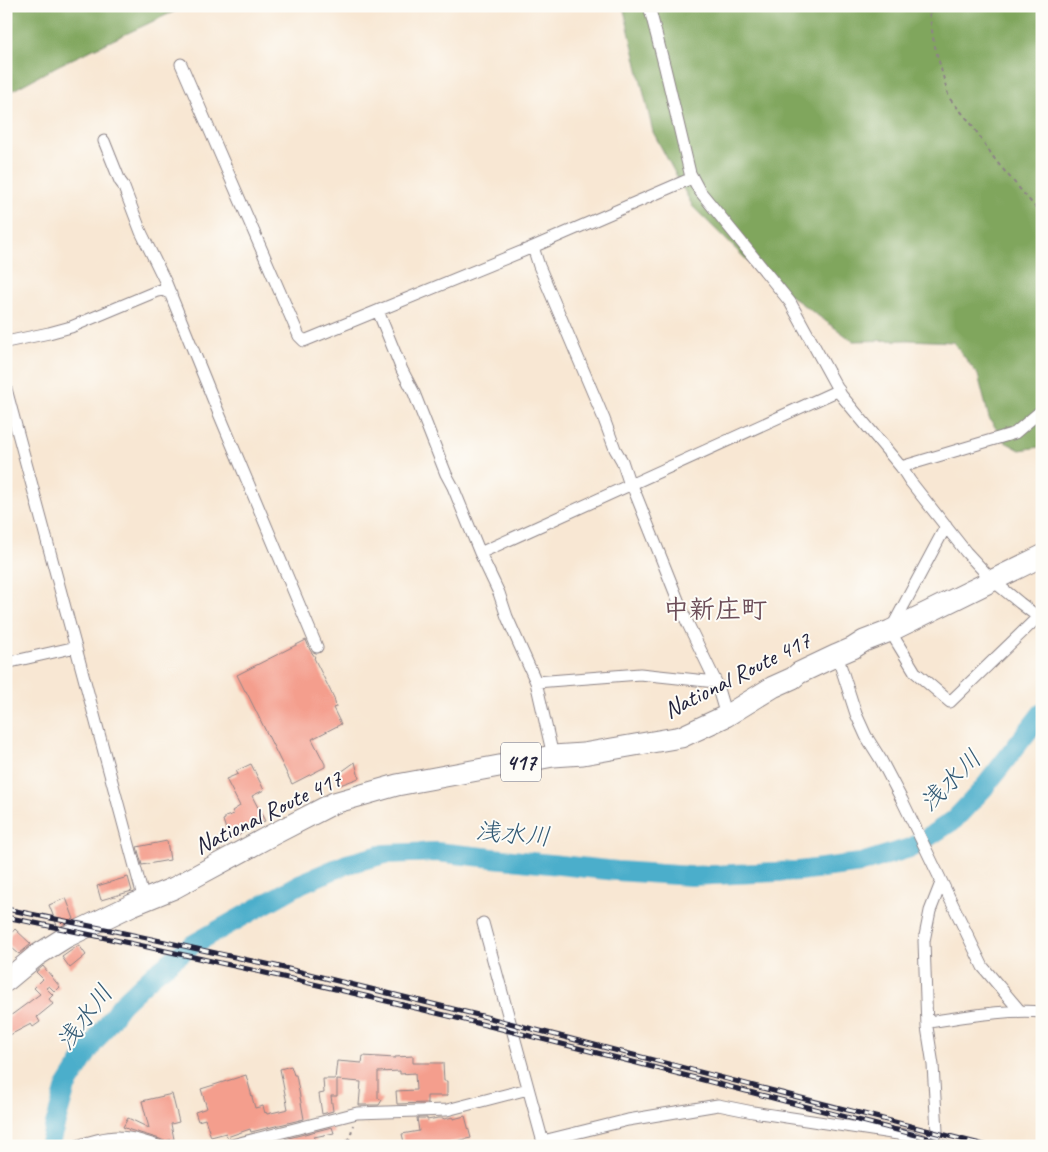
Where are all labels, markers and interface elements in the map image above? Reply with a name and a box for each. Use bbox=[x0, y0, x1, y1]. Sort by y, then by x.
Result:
district label: 中新庄町 bbox=[663, 593, 767, 626]
street label: National Route 417 bbox=[659, 625, 817, 725]
road number: 417 bbox=[501, 742, 541, 782]
water label: 浅水川 bbox=[913, 743, 989, 819]
street label: National Route 417 bbox=[189, 763, 348, 861]
water label: 浅水川 bbox=[474, 815, 552, 853]
water label: 浅水川 bbox=[49, 978, 120, 1057]

